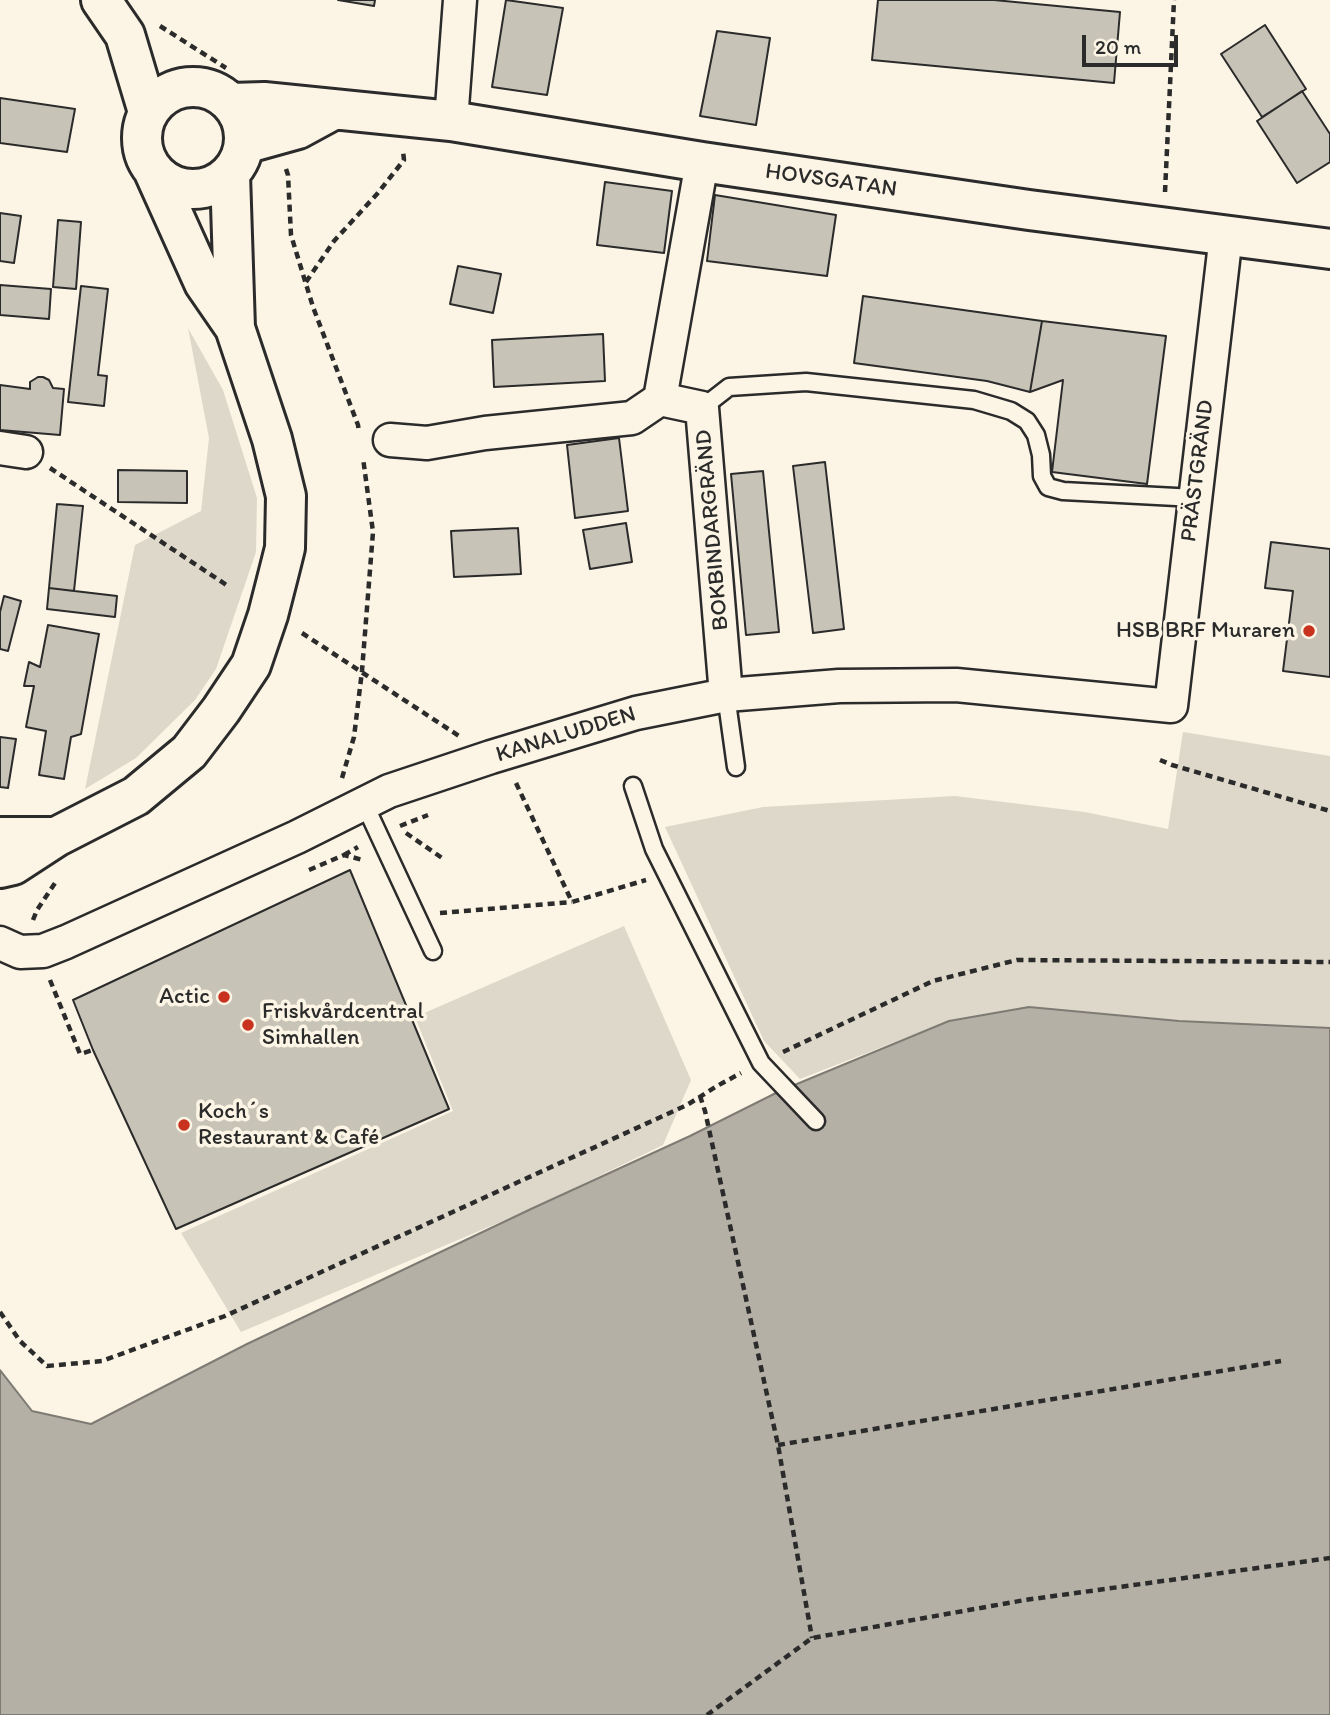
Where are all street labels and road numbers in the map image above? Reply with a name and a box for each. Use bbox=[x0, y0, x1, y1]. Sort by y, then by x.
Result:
street label: HOVSGATAN bbox=[763, 158, 899, 204]
street label: PRÄSTGRÄND bbox=[1176, 398, 1220, 544]
street label: BOKBINDARGRÄND bbox=[690, 428, 736, 632]
street label: KANALUDDEN bbox=[493, 701, 639, 769]

